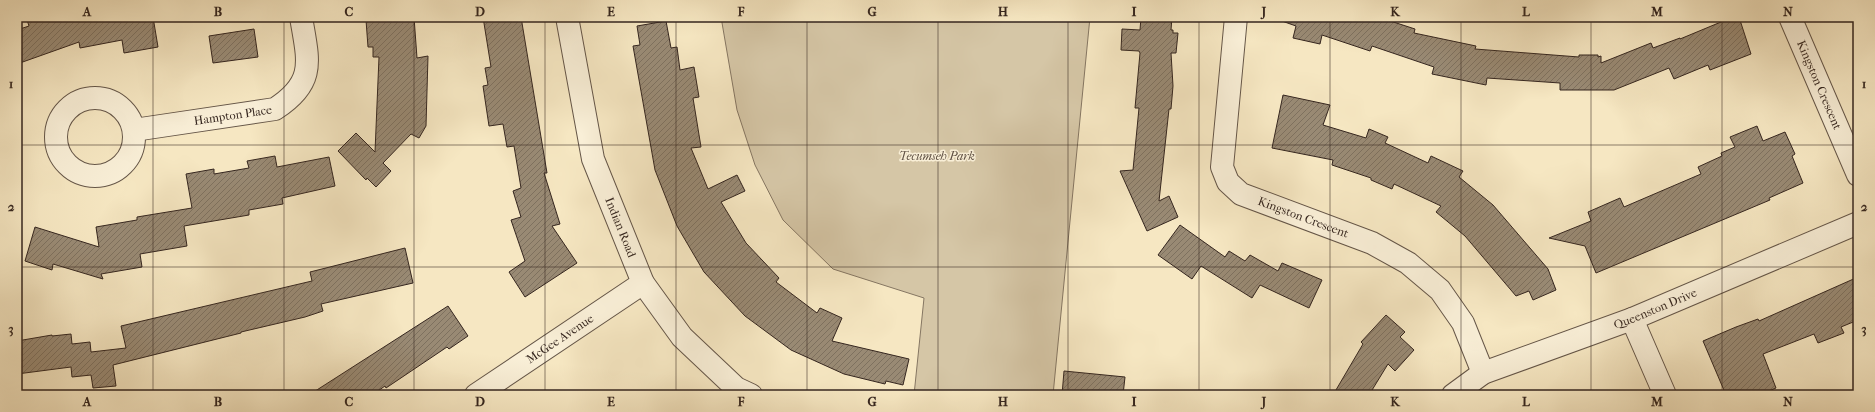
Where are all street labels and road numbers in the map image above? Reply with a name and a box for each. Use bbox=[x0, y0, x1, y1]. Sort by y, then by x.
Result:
street label: Kingston Crescent bbox=[1794, 38, 1845, 132]
street label: Hampton Place bbox=[193, 103, 273, 128]
street label: Kingston Crescent bbox=[1256, 194, 1351, 241]
street label: Indian Road bbox=[602, 195, 639, 260]
street label: Queenston Drive bbox=[1612, 285, 1699, 332]
street label: McGee Avenue bbox=[524, 311, 596, 366]

